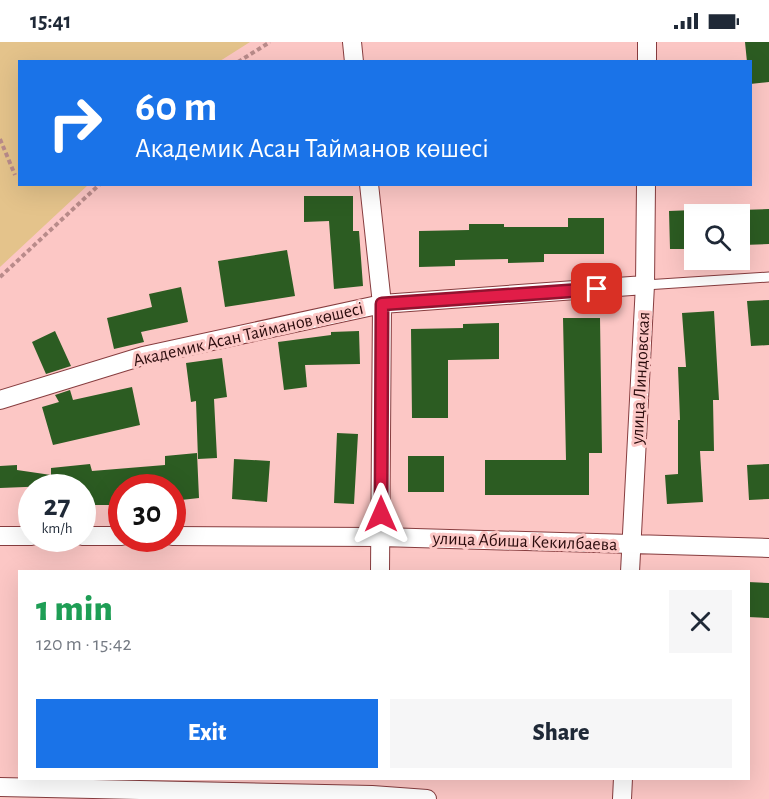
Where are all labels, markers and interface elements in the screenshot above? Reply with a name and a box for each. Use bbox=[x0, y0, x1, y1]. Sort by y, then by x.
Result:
text: 15:41 bbox=[30, 10, 71, 32]
icon: right bbox=[36, 84, 114, 162]
text: 60 m bbox=[135, 86, 217, 128]
text: Академик Асан Тайманов көшесі bbox=[135, 135, 489, 162]
map controls bbox=[684, 204, 750, 270]
button: search bbox=[684, 204, 750, 270]
pin bbox=[571, 263, 622, 314]
icon: arrive bbox=[580, 272, 613, 305]
street label: Академик Асан Тайманов көшесі bbox=[131, 300, 365, 370]
street label: улица Линдовская bbox=[628, 311, 653, 446]
speed limit sign: 30 bbox=[108, 474, 186, 552]
position arrow bbox=[349, 482, 413, 546]
text: 27 bbox=[43, 491, 71, 521]
text: km/h bbox=[42, 521, 72, 536]
street label: улица Абиша Кекилбаева bbox=[431, 529, 618, 554]
button: close bbox=[669, 590, 732, 653]
text: 1 min bbox=[36, 591, 113, 627]
text: 120 m · 15:42 bbox=[36, 634, 132, 654]
button: Exit bbox=[36, 699, 378, 768]
button: Share bbox=[390, 699, 732, 768]

